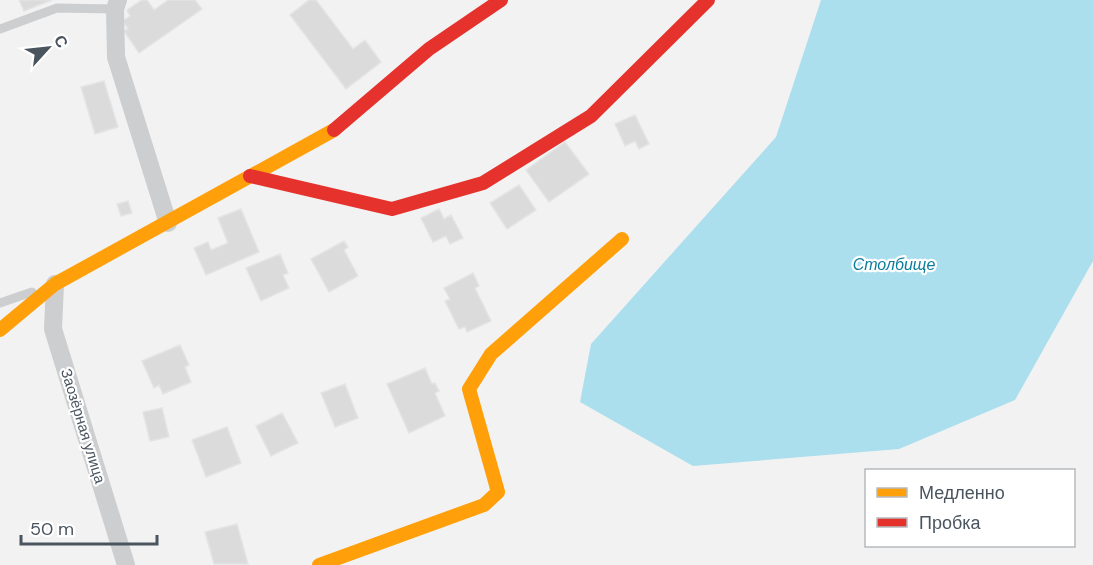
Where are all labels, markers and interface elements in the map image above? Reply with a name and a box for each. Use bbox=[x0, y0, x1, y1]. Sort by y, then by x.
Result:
north arrow bbox=[18, 18, 78, 78]
text: С bbox=[49, 31, 73, 52]
water label: Столбище bbox=[853, 254, 935, 275]
street label: Заозёрная улица bbox=[56, 366, 110, 487]
legend bbox=[865, 469, 1075, 547]
text: Медленно bbox=[919, 481, 1005, 505]
scale bar bbox=[21, 508, 158, 546]
text: Пробка bbox=[919, 511, 982, 535]
text: 50 m bbox=[30, 517, 74, 541]

